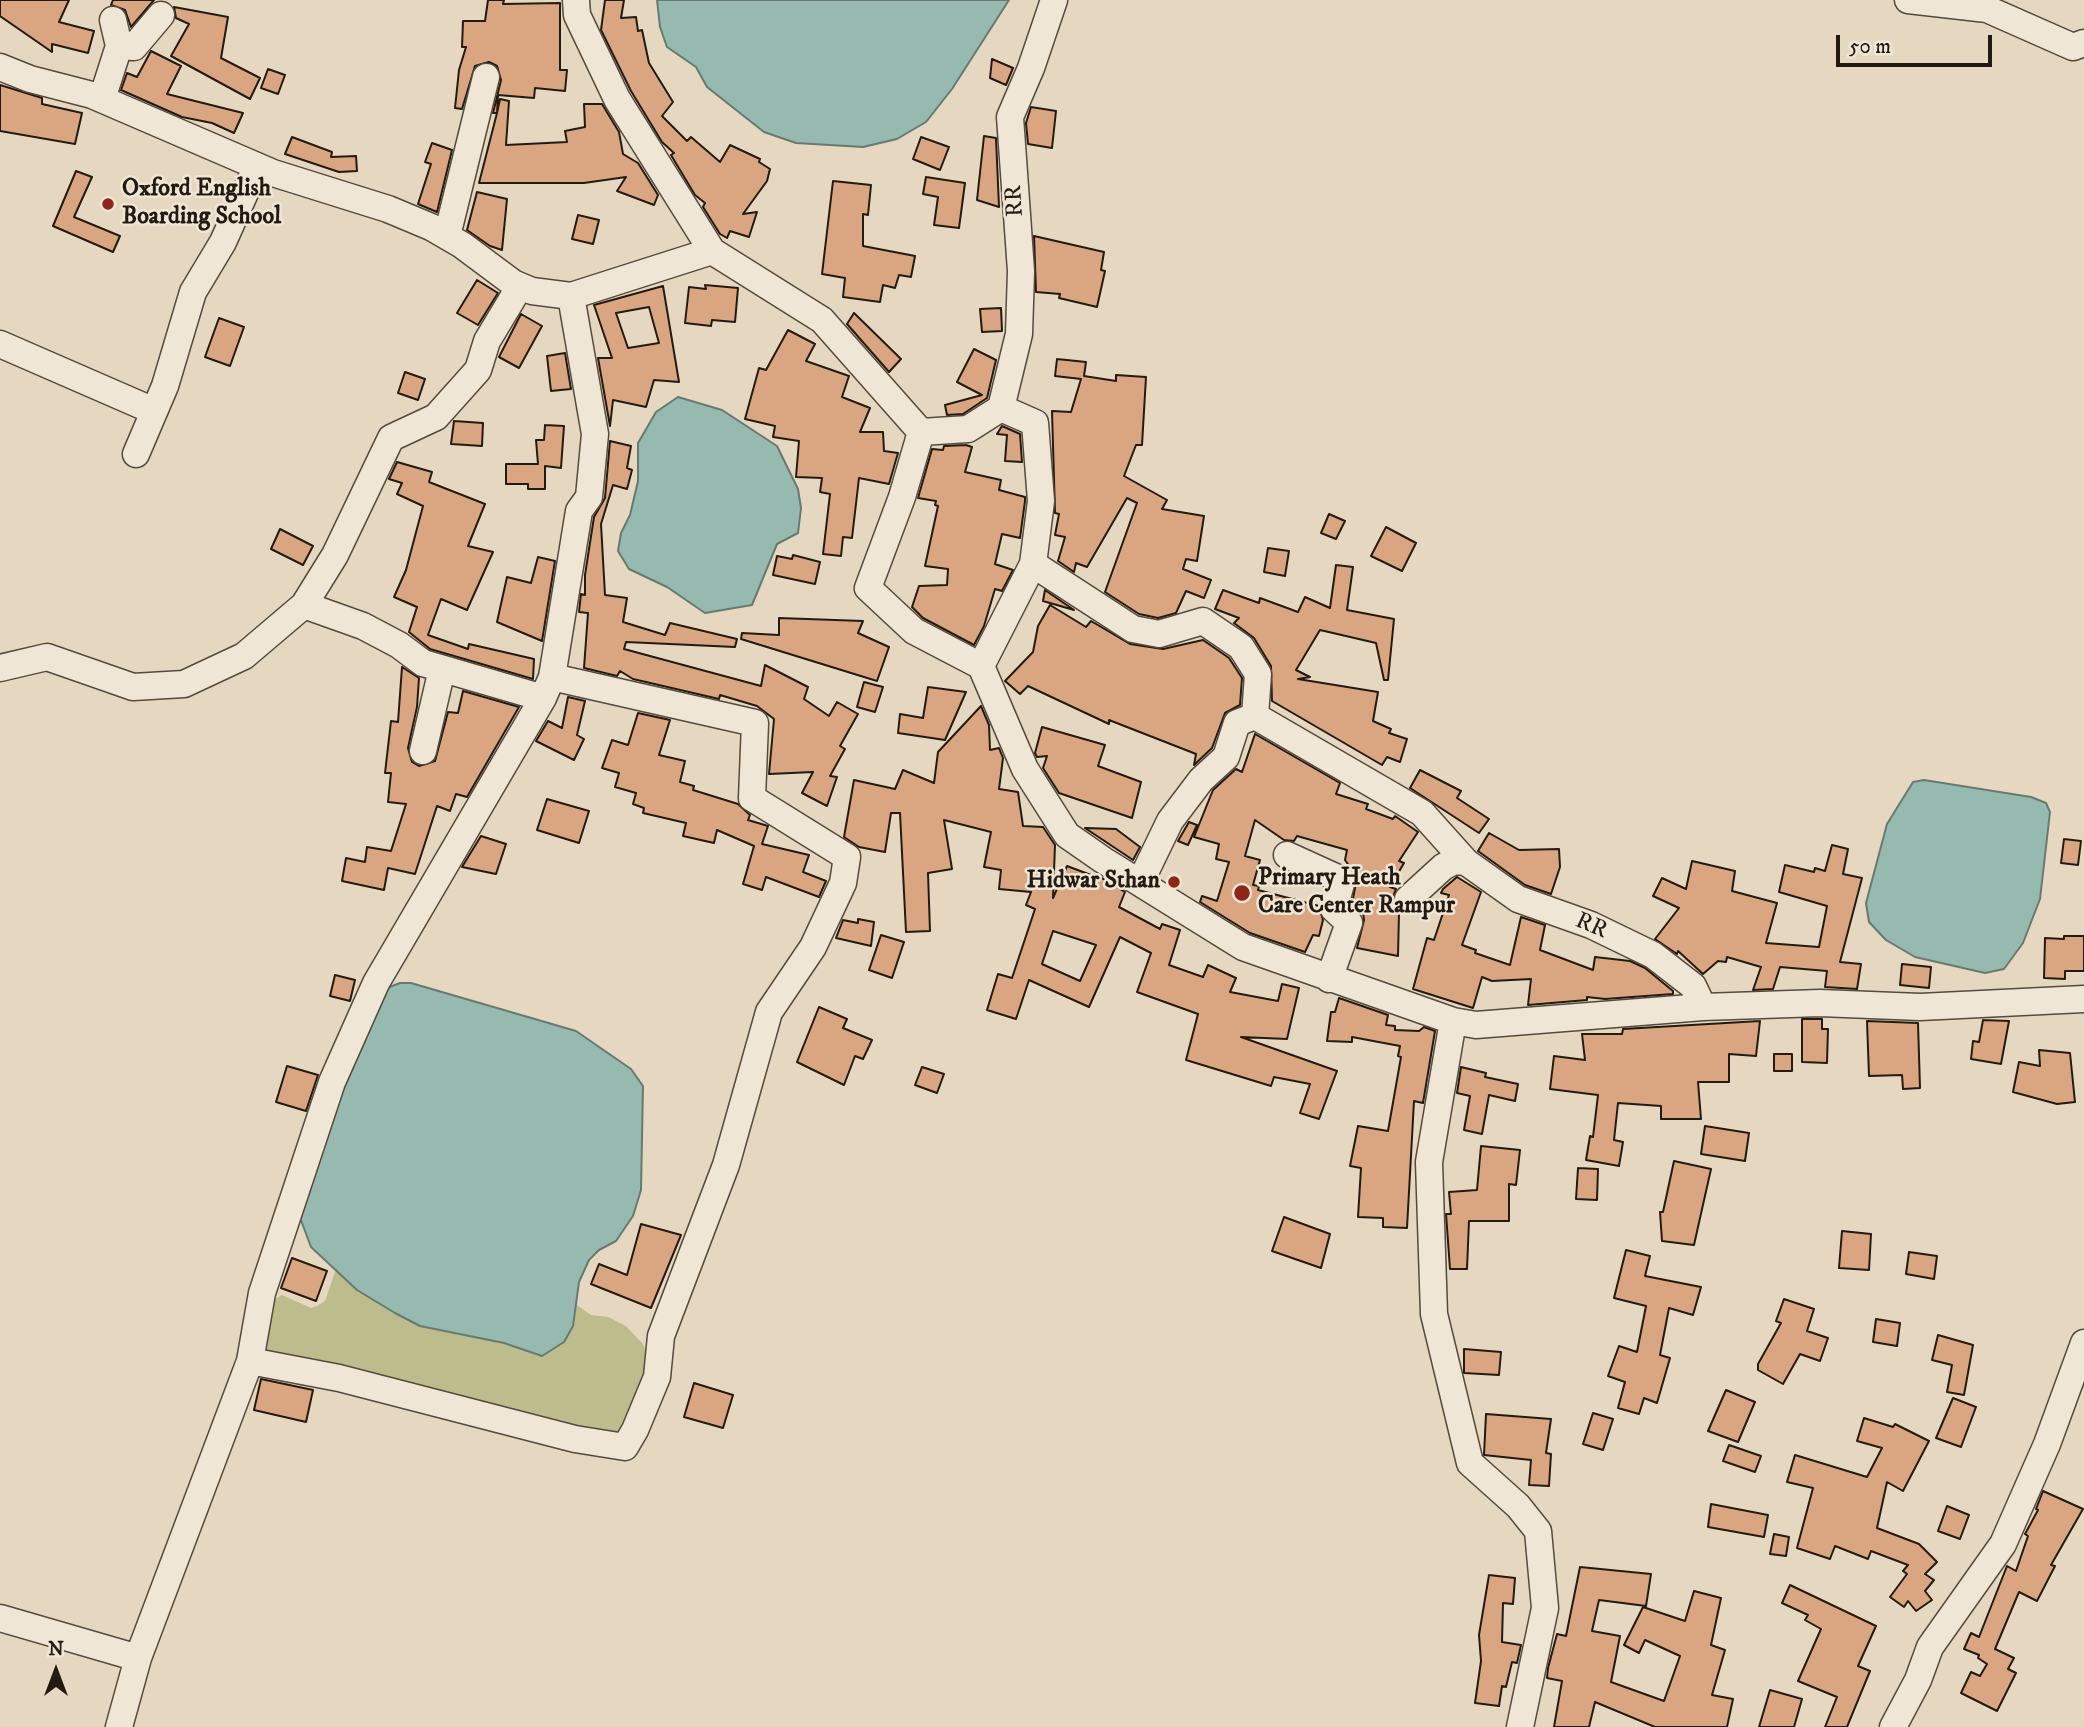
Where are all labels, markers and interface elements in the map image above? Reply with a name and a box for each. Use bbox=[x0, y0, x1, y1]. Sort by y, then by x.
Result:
scale bar bbox=[1839, 21, 1995, 65]
text: 50 m bbox=[1849, 34, 1891, 60]
place label: Oxford English Boarding School bbox=[122, 176, 281, 232]
street label: RR bbox=[1001, 184, 1031, 218]
marker: Oxford English Boarding School bbox=[100, 196, 116, 212]
place label: Primary Heath Care Center Rampur bbox=[1258, 865, 1455, 921]
place label: Hidwar Sthan bbox=[1027, 868, 1160, 896]
marker: Hidwar Sthan bbox=[1166, 874, 1182, 890]
marker: Primary Heath Care Center Rampur bbox=[1232, 883, 1252, 903]
street label: RR bbox=[1571, 908, 1611, 946]
north arrow bbox=[21, 1636, 91, 1706]
text: N bbox=[48, 1638, 64, 1661]

